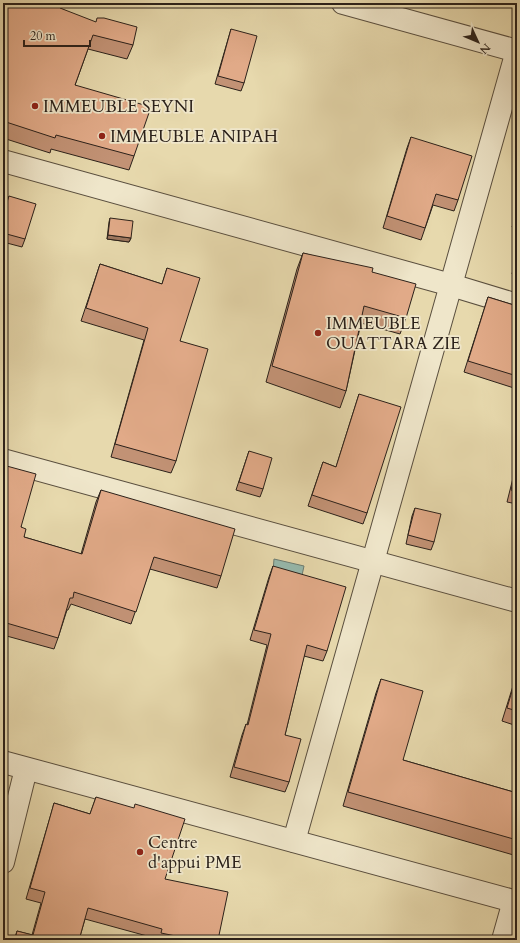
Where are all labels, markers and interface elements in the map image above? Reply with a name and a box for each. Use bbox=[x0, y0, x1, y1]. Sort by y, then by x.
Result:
scale bar bbox=[24, 22, 90, 48]
north arrow bbox=[458, 22, 498, 62]
text: 20 m bbox=[30, 28, 57, 44]
text: N bbox=[476, 40, 494, 58]
place label: IMMEUBLE SEYNI bbox=[43, 95, 194, 118]
marker: IMMEUBLE SEYNI bbox=[30, 101, 40, 111]
place label: IMMEUBLE ANIPAH bbox=[110, 125, 278, 148]
marker: IMMEUBLE ANIPAH bbox=[97, 131, 107, 141]
place label: IMMEUBLE OUATTARA ZIE bbox=[326, 312, 461, 355]
marker: IMMEUBLE OUATTARA ZIE bbox=[313, 328, 323, 338]
place label: Centre d'appui PME bbox=[148, 831, 242, 874]
marker: Centre d'appui PME bbox=[135, 847, 145, 857]

